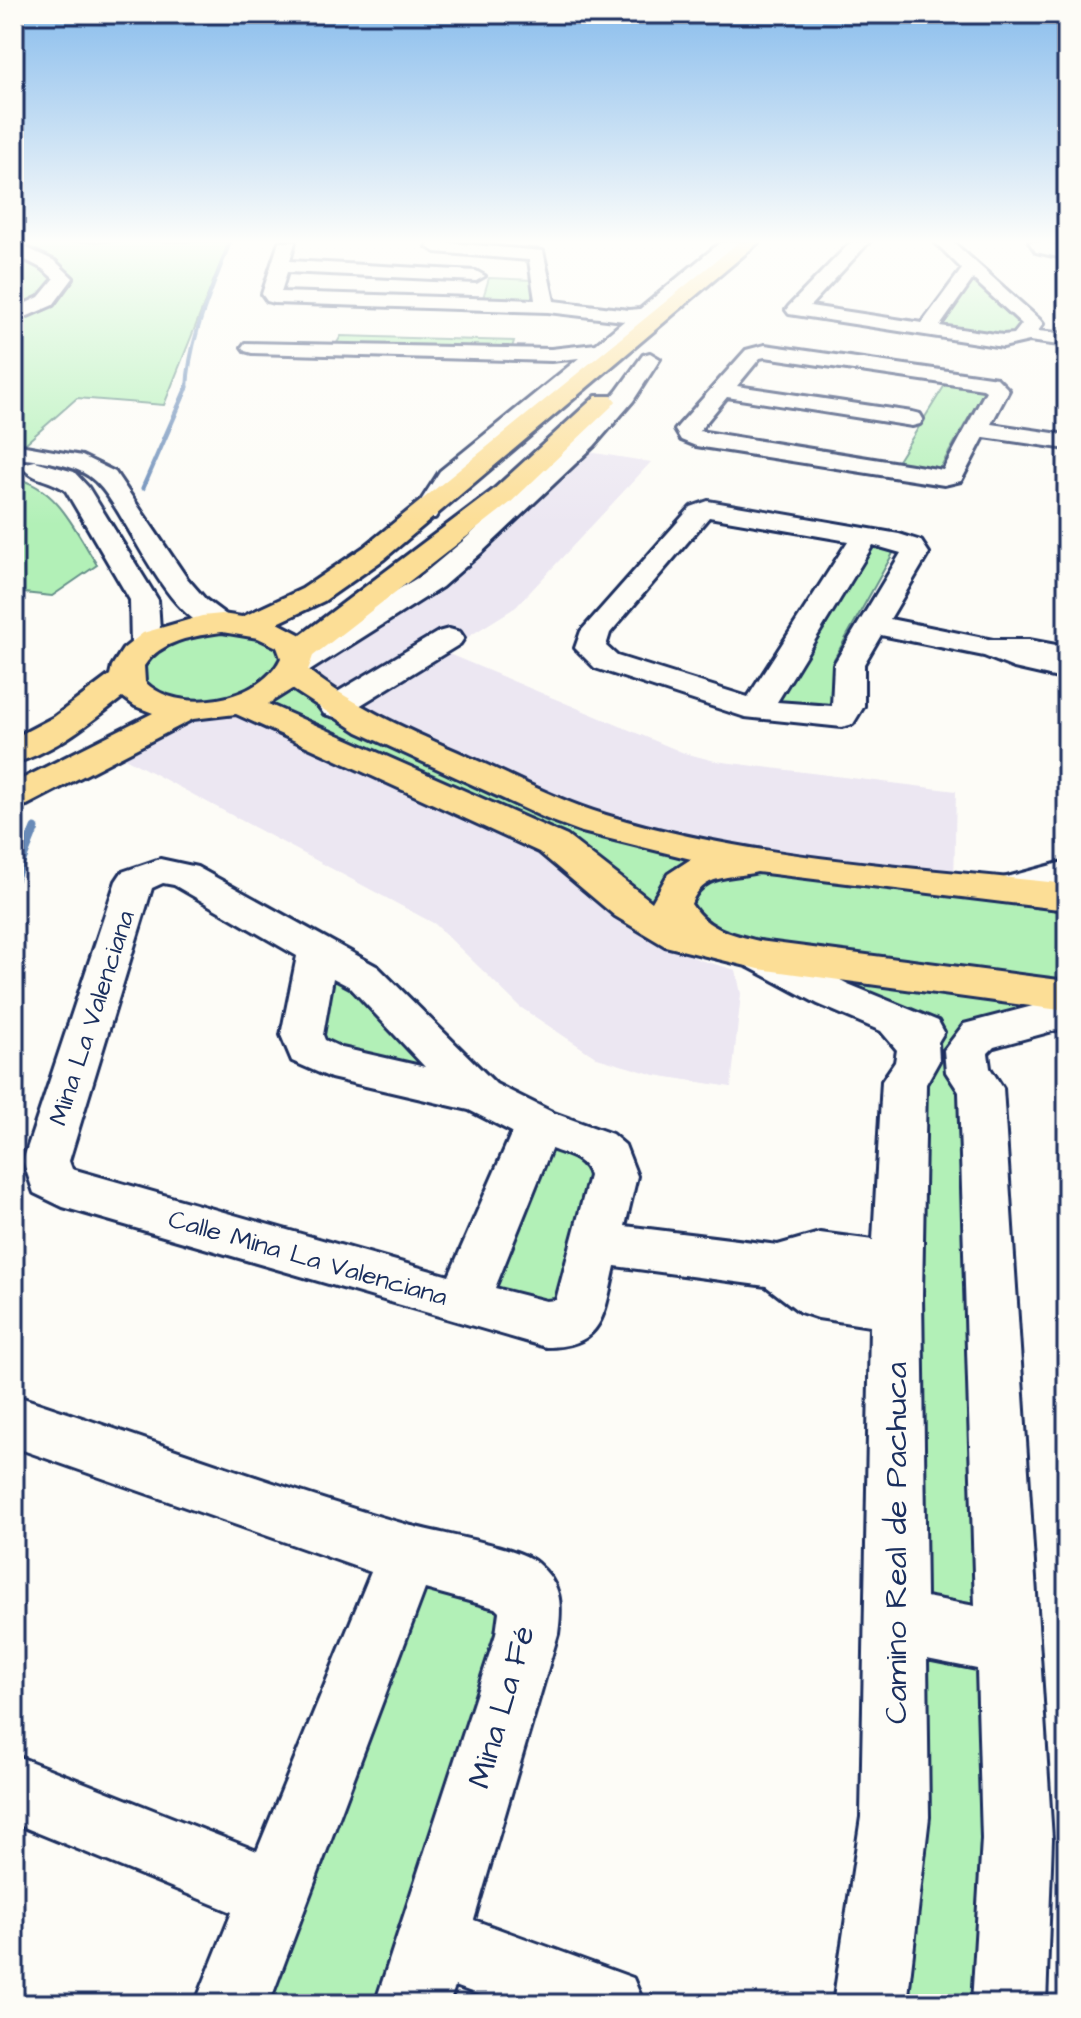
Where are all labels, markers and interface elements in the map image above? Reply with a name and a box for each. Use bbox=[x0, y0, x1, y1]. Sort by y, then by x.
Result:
street label: Mina La Valenciana bbox=[40, 906, 144, 1130]
street label: Calle Mina La Valenciana bbox=[164, 1201, 452, 1315]
street label: Camino Real de Pachuca bbox=[874, 1362, 919, 1724]
street label: Mina La Fé bbox=[457, 1620, 547, 1794]

